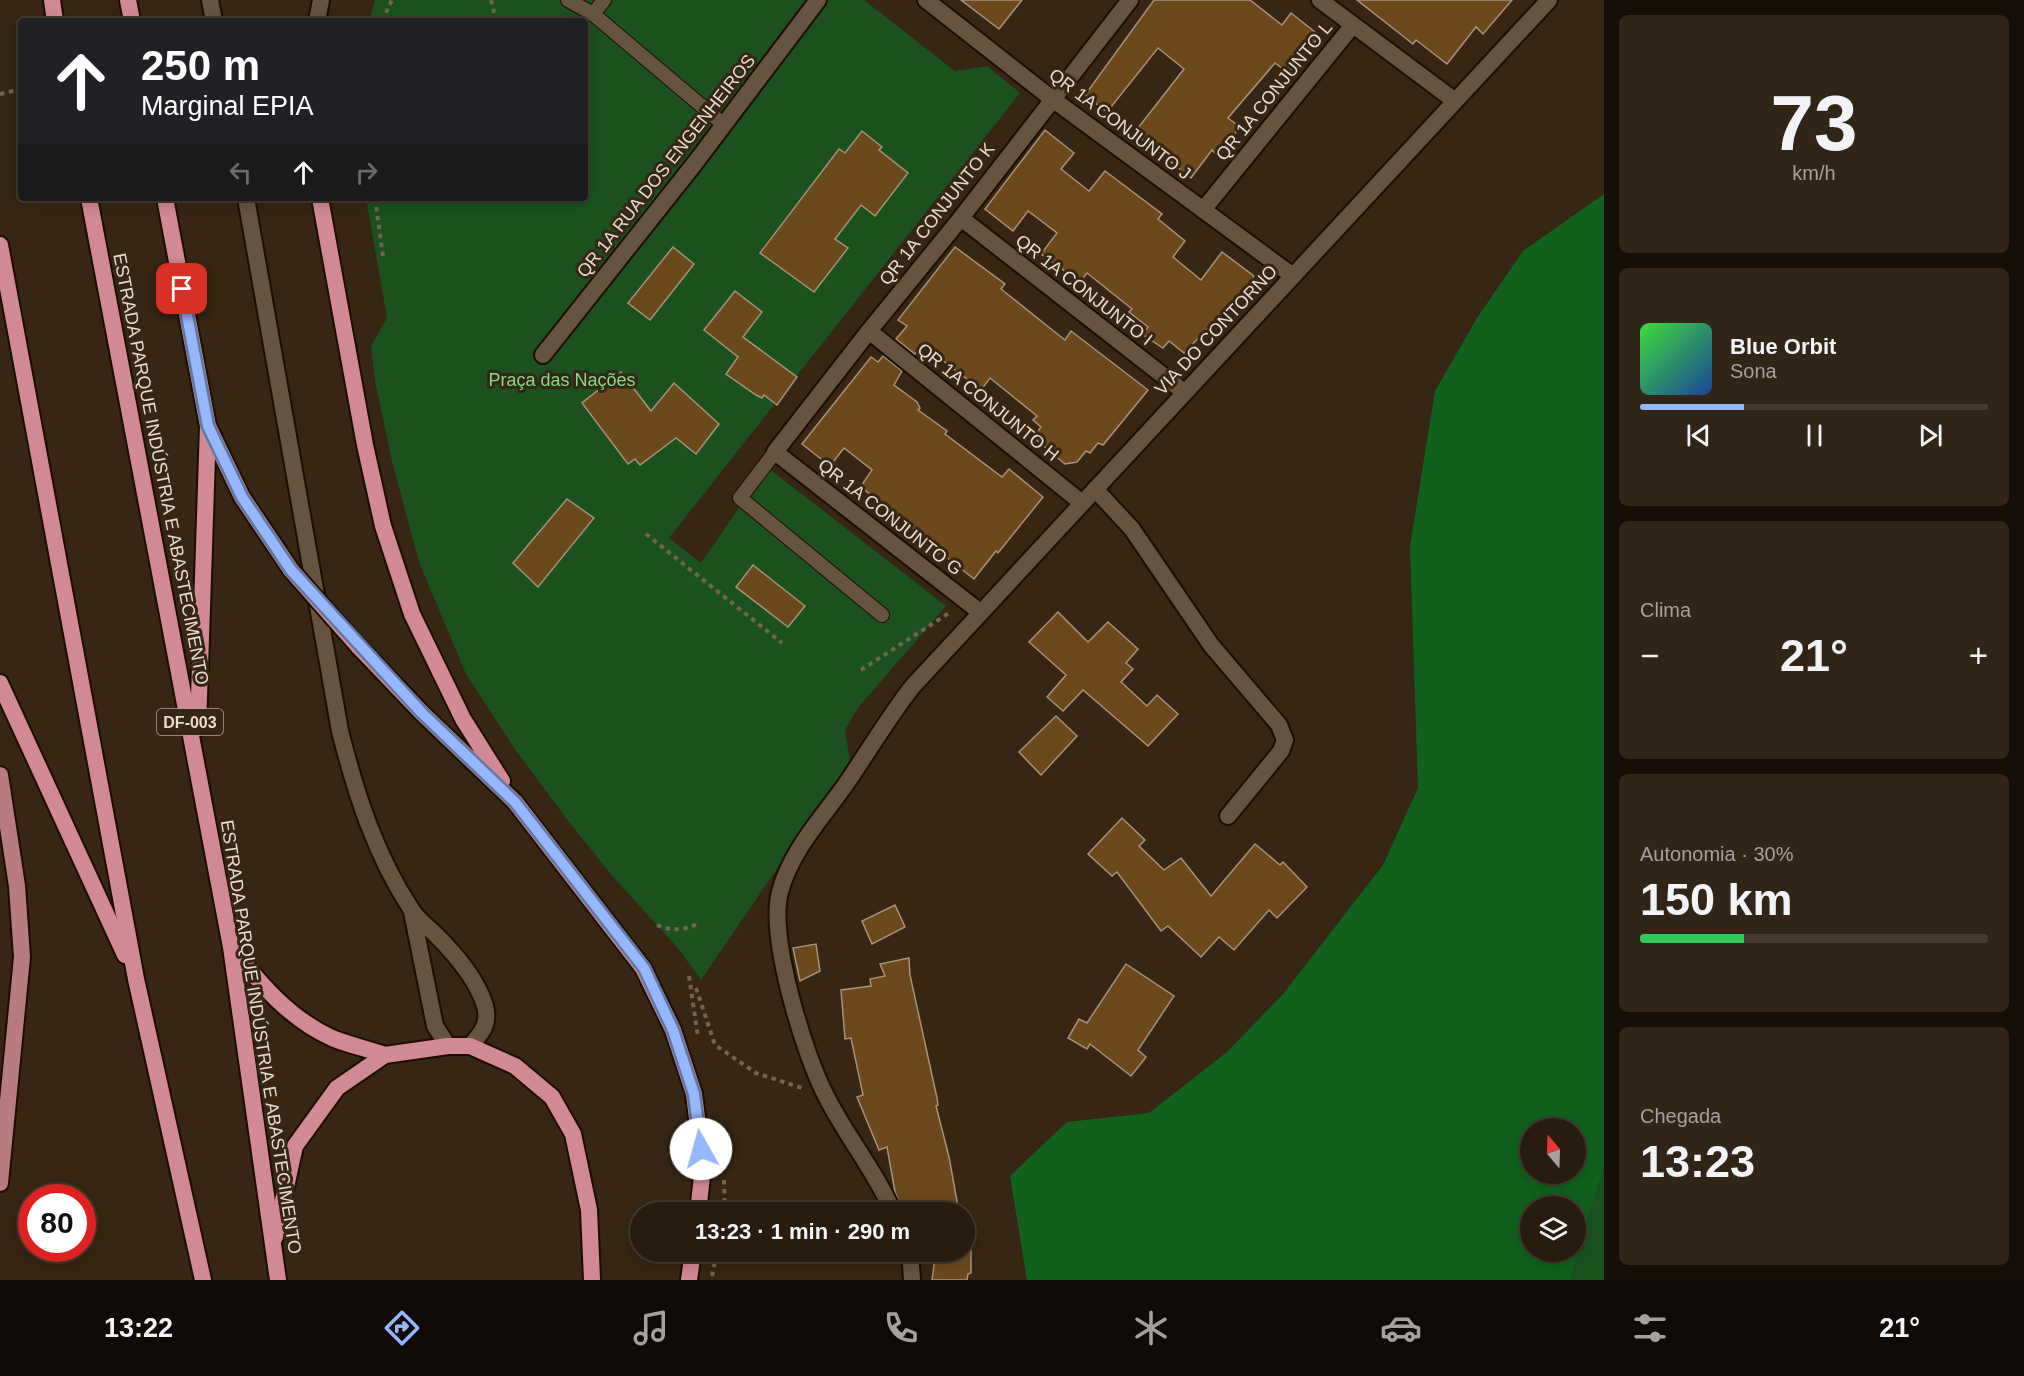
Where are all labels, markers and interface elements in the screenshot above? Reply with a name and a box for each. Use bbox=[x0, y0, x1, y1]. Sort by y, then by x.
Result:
street label: QR 1A CONJUNTO L bbox=[1212, 18, 1336, 164]
icon: ahead bbox=[42, 42, 120, 120]
text: 250 m bbox=[141, 42, 260, 89]
street label: QR 1A RUA DOS ENGENHEIROS bbox=[573, 51, 759, 281]
street label: QR 1A CONJUNTO J bbox=[1045, 64, 1195, 184]
text: 73 bbox=[1771, 79, 1857, 167]
text: Marginal EPIA bbox=[141, 91, 314, 121]
street label: QR 1A CONJUNTO K bbox=[875, 139, 999, 289]
icon: left bbox=[224, 156, 257, 189]
icon: ahead bbox=[287, 156, 320, 189]
icon: right bbox=[350, 156, 383, 189]
text: km/h bbox=[1792, 162, 1836, 184]
street label: QR 1A CONJUNTO I bbox=[1012, 230, 1156, 350]
street label: ESTRADA PARQUE INDÚSTRIA E ABASTECIMENTO bbox=[109, 251, 214, 687]
street label: VIA DO CONTORNO bbox=[1151, 261, 1281, 399]
pin bbox=[156, 263, 207, 314]
icon: arrive bbox=[165, 272, 198, 305]
text: Blue Orbit bbox=[1730, 334, 1836, 359]
street label: QR 1A CONJUNTO H bbox=[913, 339, 1063, 465]
text: Sona bbox=[1730, 360, 1777, 382]
park label: Praça das Nações bbox=[488, 370, 636, 390]
icon: previous bbox=[1682, 419, 1715, 452]
icon: pause bbox=[1798, 419, 1831, 452]
icon: next bbox=[1914, 419, 1947, 452]
street label: QR 1A CONJUNTO G bbox=[814, 455, 966, 579]
text: Clima bbox=[1640, 599, 1691, 621]
text: 21° bbox=[1780, 630, 1848, 681]
text: − bbox=[1640, 637, 1659, 674]
text: + bbox=[1969, 637, 1988, 674]
road number: DF-003 bbox=[157, 709, 223, 735]
street label: ESTRADA PARQUE INDÚSTRIA E ABASTECIMENTO bbox=[217, 818, 306, 1256]
text: Autonomia · 30% bbox=[1640, 843, 1793, 865]
text: 150 km bbox=[1640, 874, 1793, 925]
text: Chegada bbox=[1640, 1105, 1721, 1127]
position arrow bbox=[669, 1117, 733, 1181]
north arrow bbox=[1520, 1118, 1586, 1184]
map controls bbox=[1520, 1118, 1586, 1262]
text: 13:23 bbox=[1640, 1136, 1755, 1187]
speed limit sign: 80 bbox=[18, 1184, 96, 1262]
button: layers bbox=[1520, 1196, 1586, 1262]
text: 13:23 · 1 min · 290 m bbox=[695, 1219, 910, 1244]
icon: directions bbox=[381, 1307, 423, 1349]
icon: music bbox=[630, 1307, 672, 1349]
icon: phone bbox=[880, 1307, 922, 1349]
icon: climate bbox=[1130, 1307, 1172, 1349]
icon: car bbox=[1380, 1307, 1422, 1349]
icon: filters bbox=[1629, 1307, 1671, 1349]
text: 13:22 bbox=[104, 1313, 173, 1343]
text: 21° bbox=[1879, 1313, 1920, 1343]

